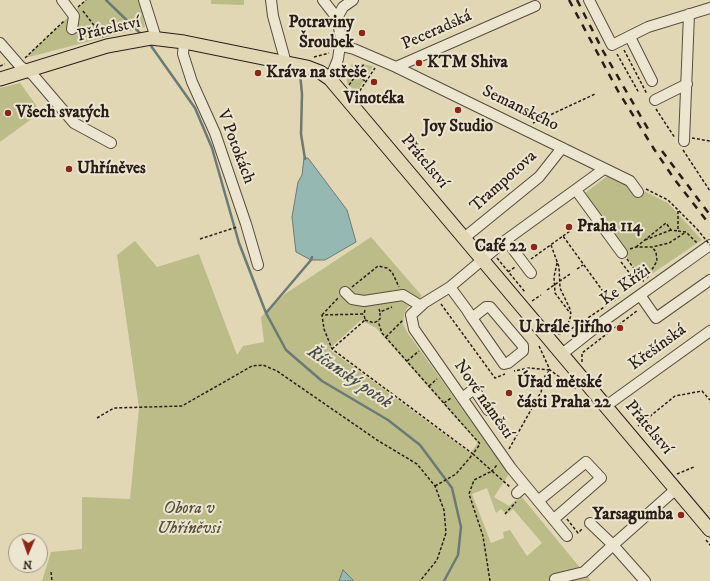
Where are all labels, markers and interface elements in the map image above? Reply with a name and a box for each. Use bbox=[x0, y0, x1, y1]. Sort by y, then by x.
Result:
street label: Peceradská bbox=[399, 7, 475, 55]
street label: Přátelství bbox=[76, 13, 142, 47]
place label: Potraviny Šroubek bbox=[289, 13, 354, 53]
marker: Potraviny Šroubek bbox=[357, 28, 367, 38]
place label: KTM Shiva bbox=[427, 53, 508, 73]
marker: KTM Shiva bbox=[414, 58, 424, 68]
place label: Kráva na střeše bbox=[266, 63, 367, 83]
marker: Kráva na střeše bbox=[253, 68, 263, 78]
marker: Vinotéka bbox=[369, 77, 379, 87]
street label: Semanského bbox=[478, 82, 562, 136]
place label: Vinotéka bbox=[344, 89, 404, 109]
place label: Všech svatých bbox=[16, 103, 109, 123]
marker: Joy Studio bbox=[453, 105, 463, 115]
street label: V Potokách bbox=[212, 107, 258, 187]
marker: Všech svatých bbox=[3, 108, 13, 118]
place label: Joy Studio bbox=[423, 117, 493, 137]
street label: Přátelství bbox=[396, 131, 452, 193]
street label: Trampotova bbox=[466, 147, 542, 217]
place label: Uhříněves bbox=[77, 159, 146, 179]
marker: Uhříněves bbox=[64, 164, 74, 174]
place label: Praha 114 bbox=[577, 217, 642, 237]
marker: Praha 114 bbox=[564, 222, 574, 232]
place label: Café 22 bbox=[475, 237, 526, 257]
marker: Café 22 bbox=[529, 242, 539, 252]
street label: Ke Kříži bbox=[597, 261, 655, 311]
place label: U krále Jiřího bbox=[519, 318, 612, 338]
street label: Křešínská bbox=[625, 320, 691, 376]
marker: U krále Jiřího bbox=[615, 323, 625, 333]
water label: Říčanský potok bbox=[302, 342, 396, 414]
street label: Nové náměstí bbox=[448, 357, 518, 443]
place label: Úřad mětské části Praha 22 bbox=[517, 373, 611, 413]
marker: Úřad mětské části Praha 22 bbox=[504, 388, 514, 398]
street label: Přátelství bbox=[620, 397, 676, 459]
park label: Obora v Uhříněvsi bbox=[157, 499, 221, 539]
place label: Yarsagumba bbox=[593, 505, 673, 525]
marker: Yarsagumba bbox=[676, 510, 686, 520]
north arrow bbox=[8, 533, 48, 573]
text: N bbox=[23, 557, 32, 571]

